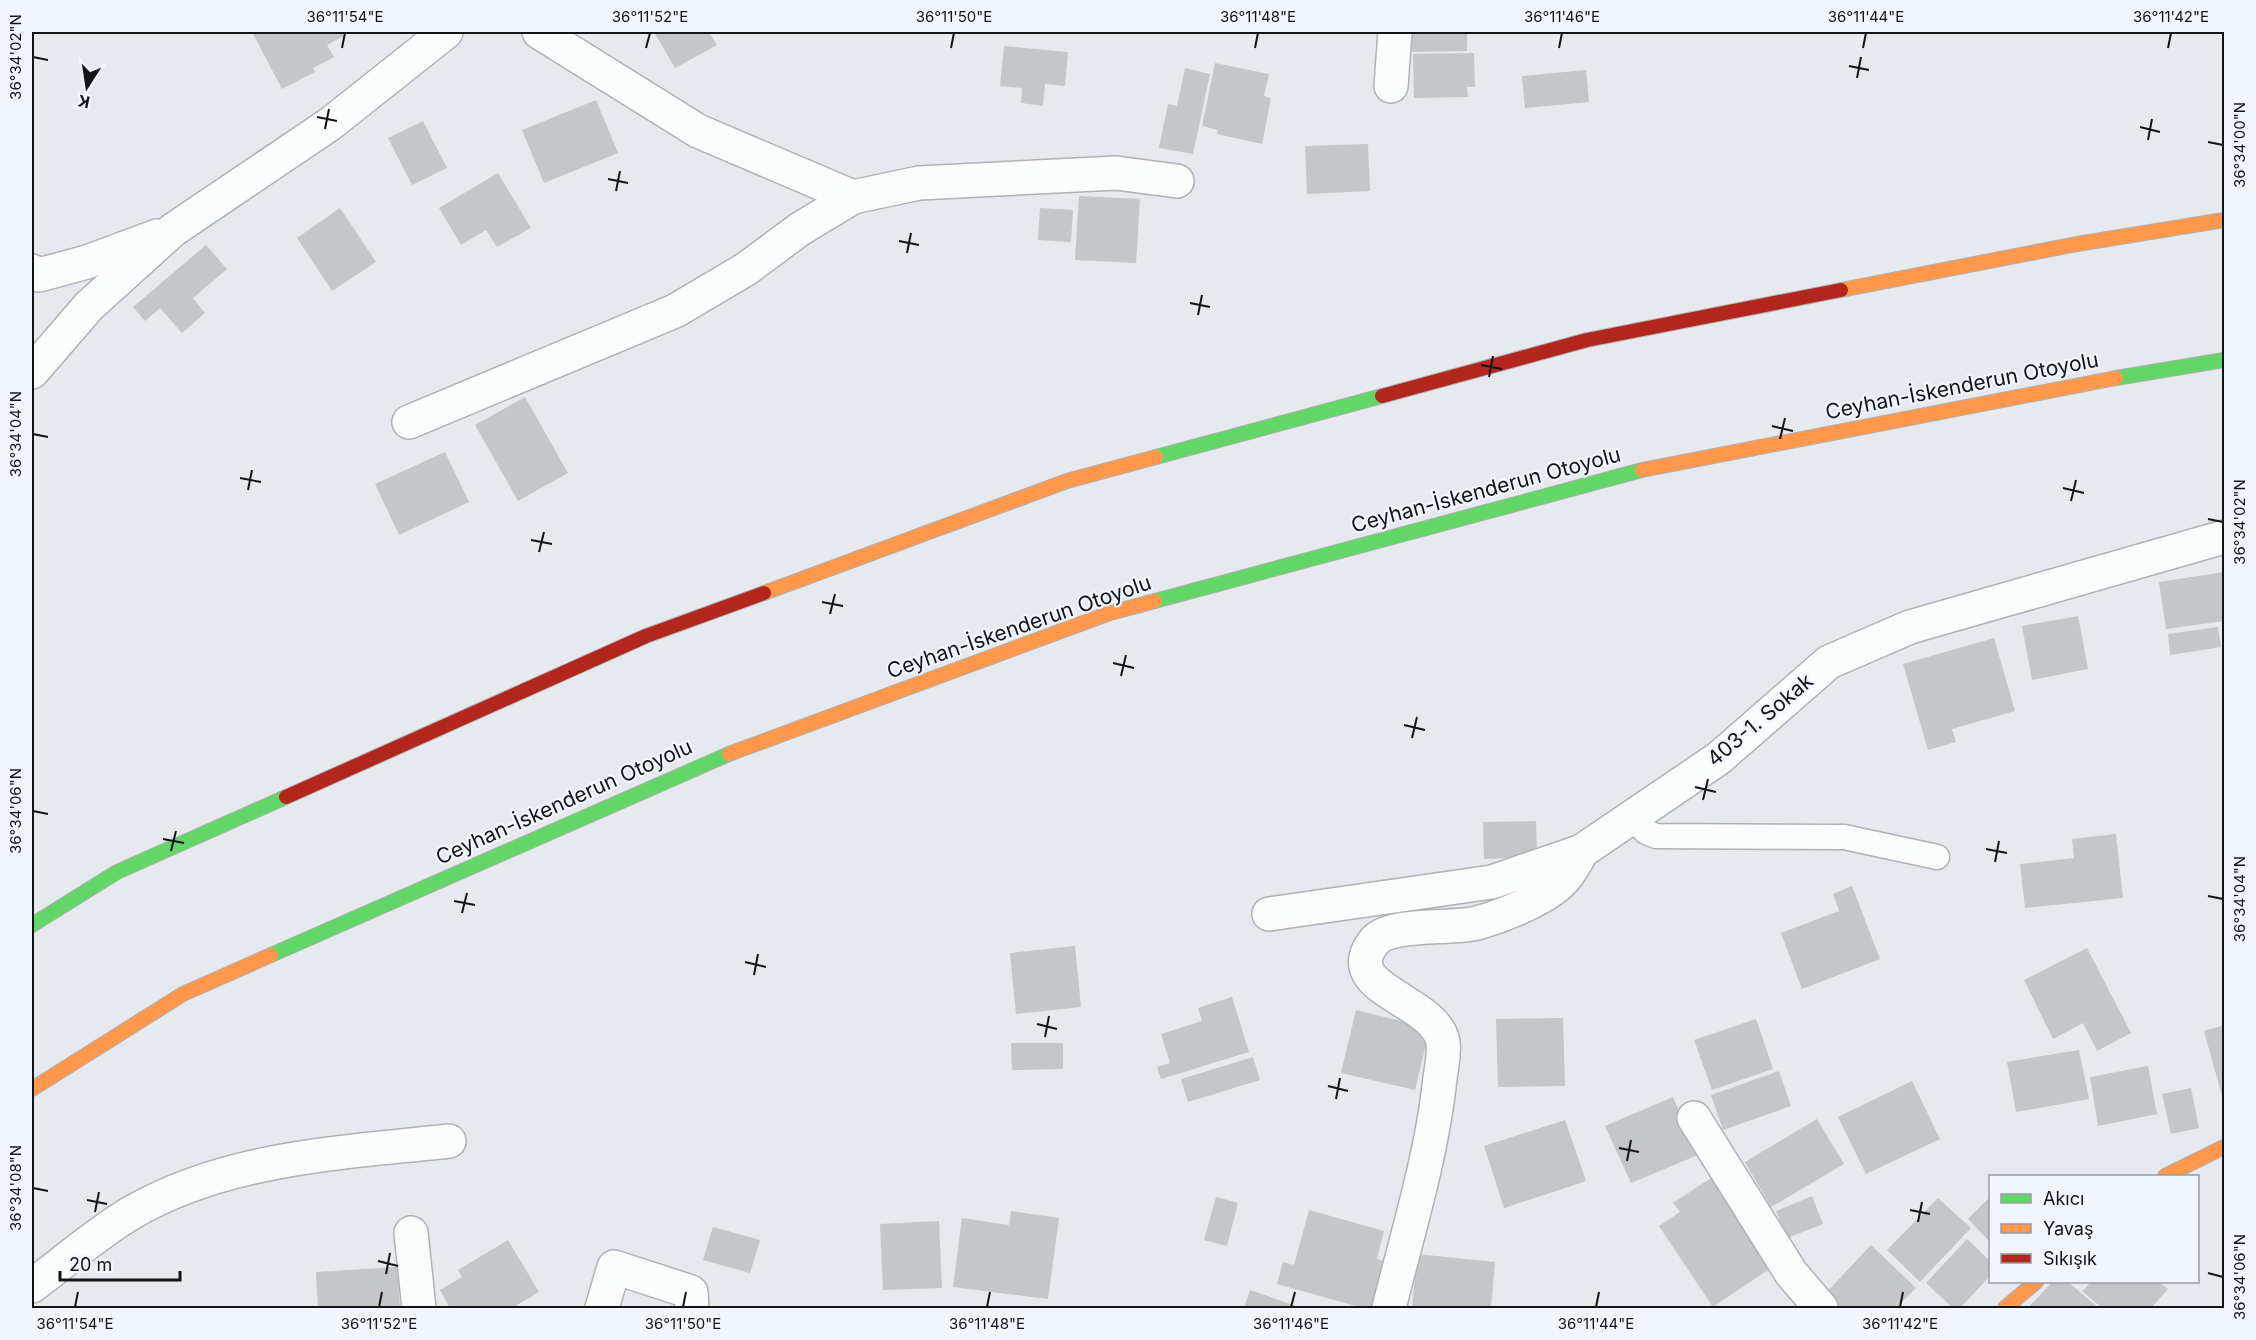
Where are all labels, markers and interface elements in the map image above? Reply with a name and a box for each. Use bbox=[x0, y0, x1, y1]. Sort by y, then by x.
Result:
text: 36°11'54"E bbox=[307, 7, 383, 26]
text: 36°11'52"E bbox=[612, 7, 688, 26]
text: 36°11'50"E bbox=[916, 7, 992, 26]
text: 36°11'48"E bbox=[1220, 7, 1296, 26]
text: 36°11'46"E bbox=[1524, 7, 1600, 26]
text: 36°11'44"E bbox=[1828, 7, 1904, 26]
text: 36°11'42"E bbox=[2133, 7, 2209, 26]
text: 36°34'02"N bbox=[6, 14, 25, 100]
north arrow bbox=[57, 57, 117, 117]
text: K bbox=[76, 91, 92, 113]
text: 36°34'00"N bbox=[2230, 102, 2249, 188]
street label: Ceyhan-İskenderun Otoyolu bbox=[1823, 346, 2101, 424]
text: 36°34'04"N bbox=[6, 391, 25, 477]
street label: Ceyhan-İskenderun Otoyolu bbox=[1348, 441, 1623, 538]
text: 36°34'02"N bbox=[2230, 479, 2249, 565]
street label: Ceyhan-İskenderun Otoyolu bbox=[883, 569, 1154, 684]
street label: 403-1. Sokak bbox=[1702, 668, 1818, 771]
street label: Ceyhan-İskenderun Otoyolu bbox=[431, 733, 696, 869]
text: 36°34'06"N bbox=[6, 768, 25, 854]
text: 36°34'04"N bbox=[2230, 856, 2249, 942]
text: 36°34'08"N bbox=[6, 1145, 25, 1231]
legend bbox=[1989, 1175, 2199, 1283]
text: Akıcı bbox=[2043, 1188, 2084, 1209]
text: Yavaş bbox=[2043, 1218, 2093, 1239]
text: 36°34'06"N bbox=[2230, 1234, 2249, 1320]
scale bar bbox=[60, 1244, 180, 1282]
text: Sıkışık bbox=[2043, 1248, 2097, 1269]
text: 20 m bbox=[69, 1254, 112, 1275]
text: 36°11'54"E bbox=[37, 1314, 113, 1333]
text: 36°11'52"E bbox=[341, 1314, 417, 1333]
text: 36°11'50"E bbox=[645, 1314, 721, 1333]
text: 36°11'48"E bbox=[949, 1314, 1025, 1333]
text: 36°11'46"E bbox=[1253, 1314, 1329, 1333]
text: 36°11'44"E bbox=[1558, 1314, 1634, 1333]
text: 36°11'42"E bbox=[1862, 1314, 1938, 1333]

